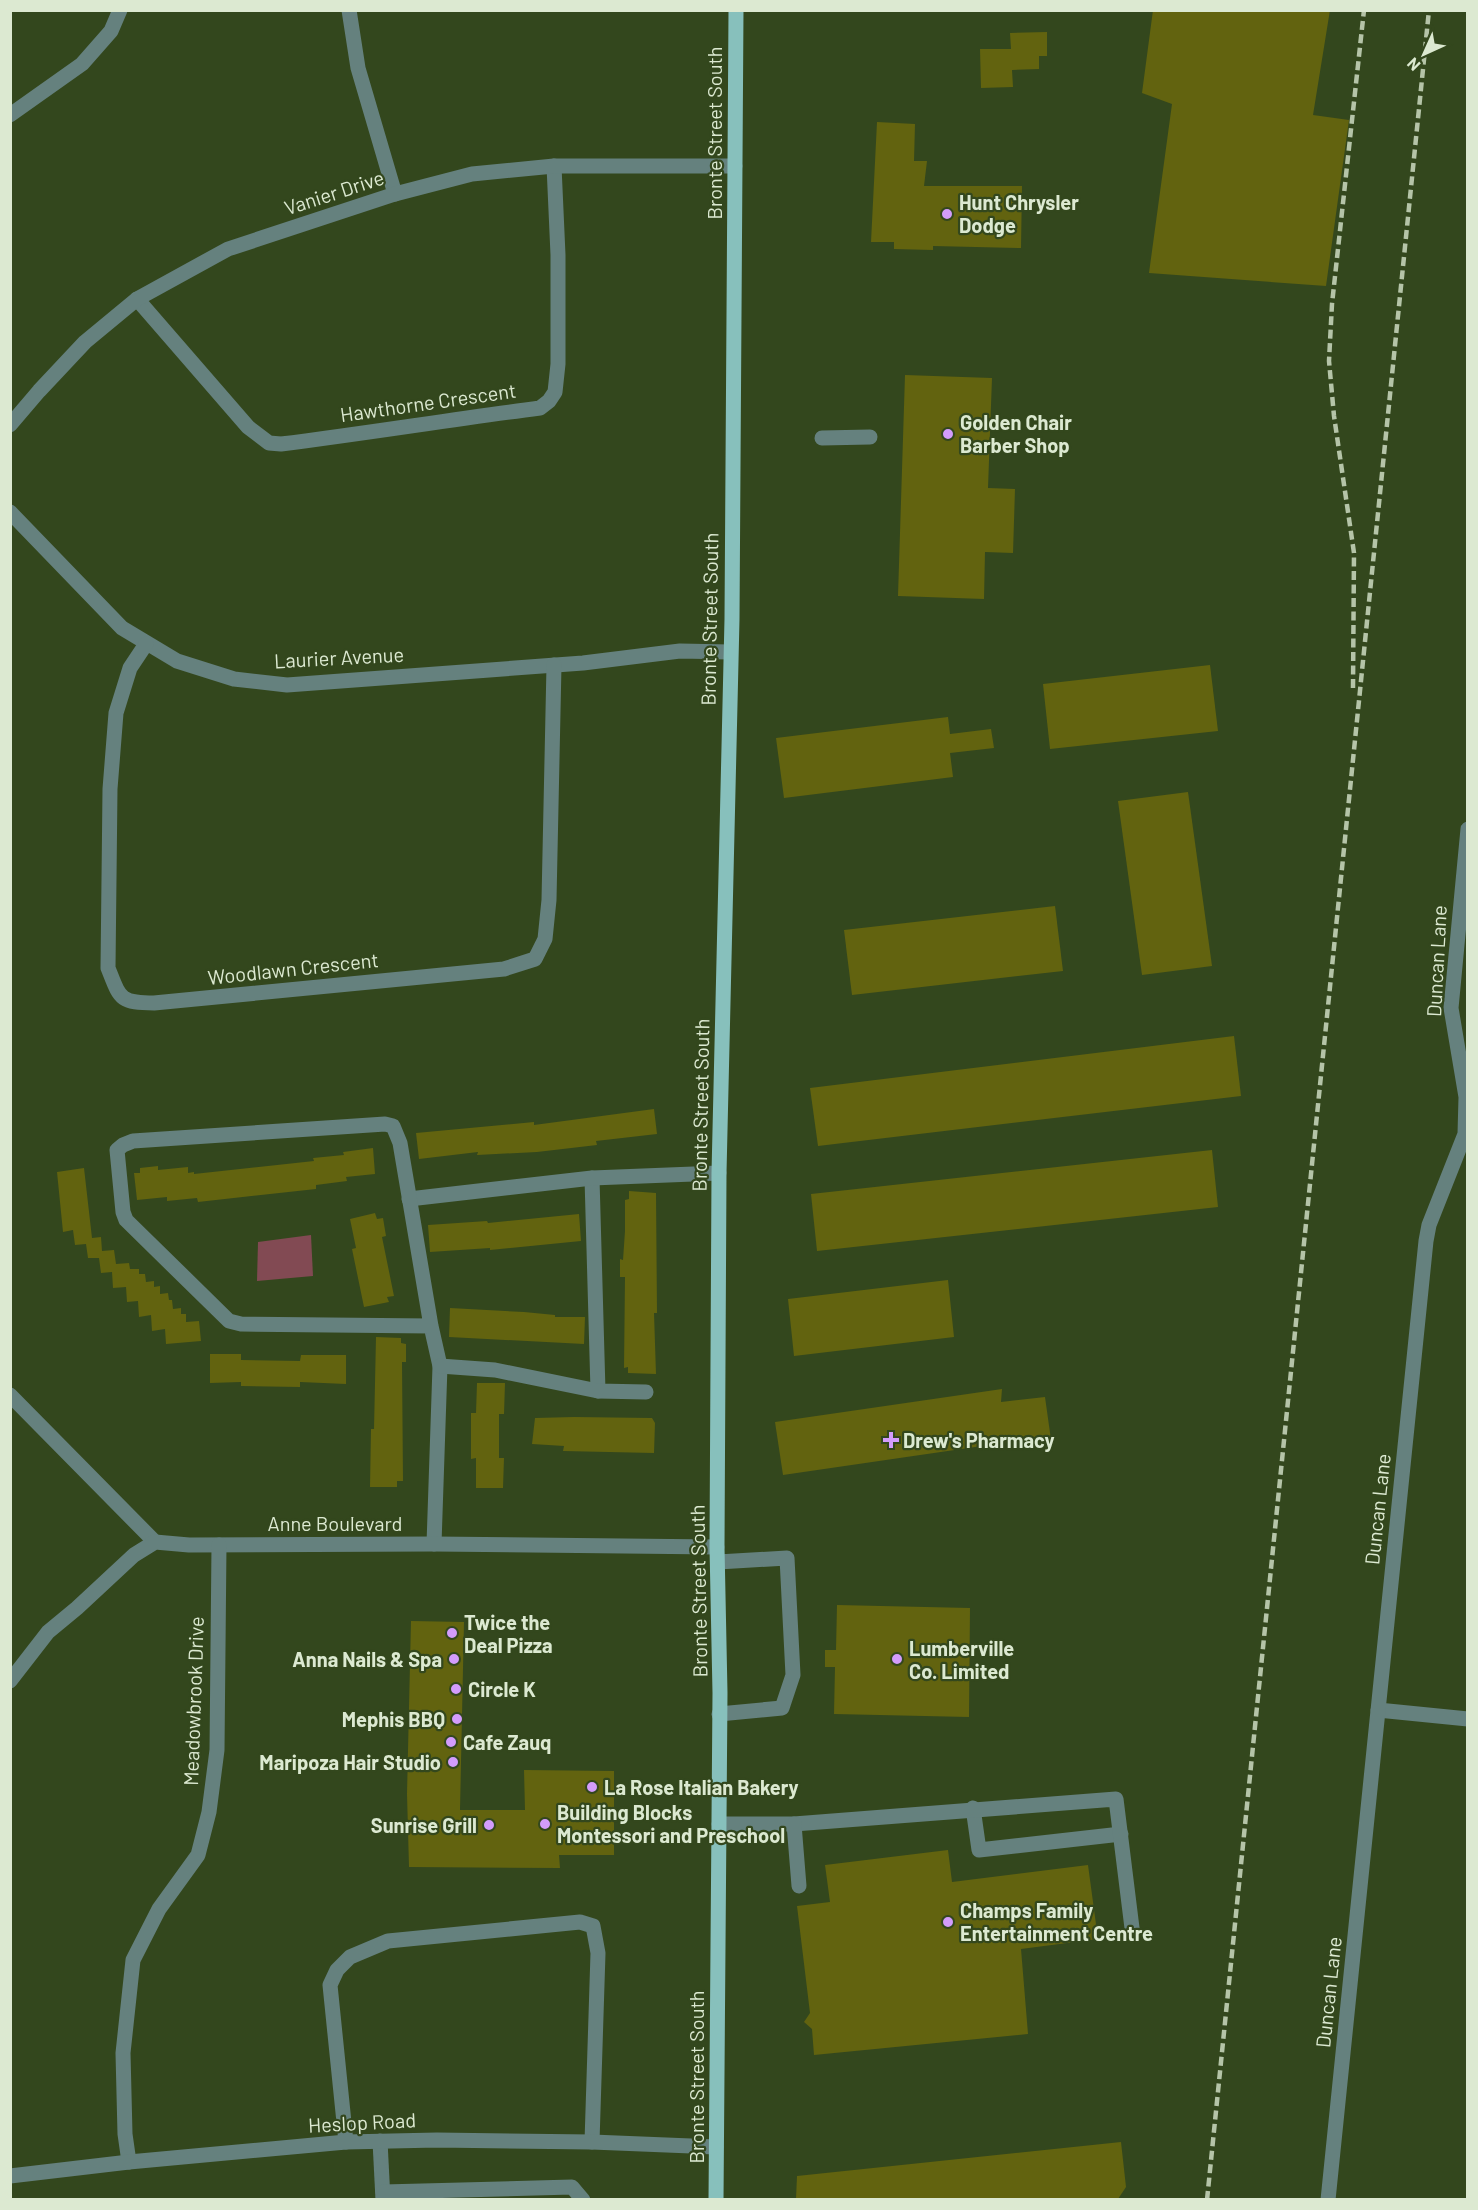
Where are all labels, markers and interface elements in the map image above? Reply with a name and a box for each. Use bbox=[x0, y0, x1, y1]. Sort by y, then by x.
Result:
north arrow bbox=[1394, 24, 1454, 84]
street label: Bronte Street South bbox=[702, 47, 726, 220]
text: N bbox=[1403, 54, 1424, 75]
street label: Vanier Drive bbox=[281, 165, 387, 219]
place label: Hunt Chrysler Dodge bbox=[959, 190, 1079, 237]
marker: Hunt Chrysler Dodge bbox=[940, 207, 954, 221]
street label: Hawthorne Crescent bbox=[338, 378, 518, 426]
place label: Golden Chair Barber Shop bbox=[960, 410, 1072, 457]
marker: Golden Chair Barber Shop bbox=[941, 427, 955, 441]
street label: Bronte Street South bbox=[695, 532, 723, 706]
street label: Laurier Avenue bbox=[273, 642, 405, 672]
street label: Duncan Lane bbox=[1421, 905, 1451, 1017]
street label: Woodlawn Crescent bbox=[206, 947, 380, 989]
street label: Bronte Street South bbox=[686, 1018, 714, 1192]
place label: Drew's Pharmacy bbox=[903, 1428, 1055, 1452]
marker: Drew's Pharmacy bbox=[884, 1433, 898, 1447]
street label: Duncan Lane bbox=[1359, 1452, 1395, 1566]
street label: Bronte Street South bbox=[684, 1504, 712, 1678]
street label: Anne Boulevard bbox=[268, 1511, 402, 1535]
place label: Twice the Deal Pizza bbox=[464, 1610, 553, 1657]
street label: Meadowbrook Drive bbox=[178, 1616, 208, 1786]
marker: Twice the Deal Pizza bbox=[445, 1626, 459, 1640]
place label: Lumberville Co. Limited bbox=[909, 1636, 1014, 1683]
place label: Anna Nails & Spa bbox=[292, 1647, 442, 1671]
marker: Anna Nails & Spa bbox=[447, 1652, 461, 1666]
marker: Lumberville Co. Limited bbox=[890, 1652, 904, 1666]
place label: Circle K bbox=[468, 1677, 536, 1701]
marker: Circle K bbox=[449, 1682, 463, 1696]
place label: Mephis BBQ bbox=[342, 1707, 445, 1731]
marker: Mephis BBQ bbox=[450, 1712, 464, 1726]
place label: Cafe Zauq bbox=[463, 1730, 551, 1754]
marker: Cafe Zauq bbox=[444, 1735, 458, 1749]
place label: Maripoza Hair Studio bbox=[259, 1750, 441, 1774]
marker: Maripoza Hair Studio bbox=[446, 1755, 460, 1769]
place label: La Rose Italian Bakery bbox=[604, 1775, 799, 1799]
marker: La Rose Italian Bakery bbox=[585, 1780, 599, 1794]
place label: Building Blocks Montessori and Preschool bbox=[557, 1800, 785, 1847]
place label: Sunrise Grill bbox=[371, 1813, 477, 1837]
marker: Building Blocks Montessori and Preschool bbox=[538, 1817, 552, 1831]
marker: Sunrise Grill bbox=[482, 1818, 496, 1832]
place label: Champs Family Entertainment Centre bbox=[960, 1898, 1153, 1945]
marker: Champs Family Entertainment Centre bbox=[941, 1915, 955, 1929]
street label: Duncan Lane bbox=[1310, 1935, 1346, 2049]
street label: Bronte Street South bbox=[684, 1991, 708, 2164]
street label: Heslop Road bbox=[307, 2107, 417, 2137]

